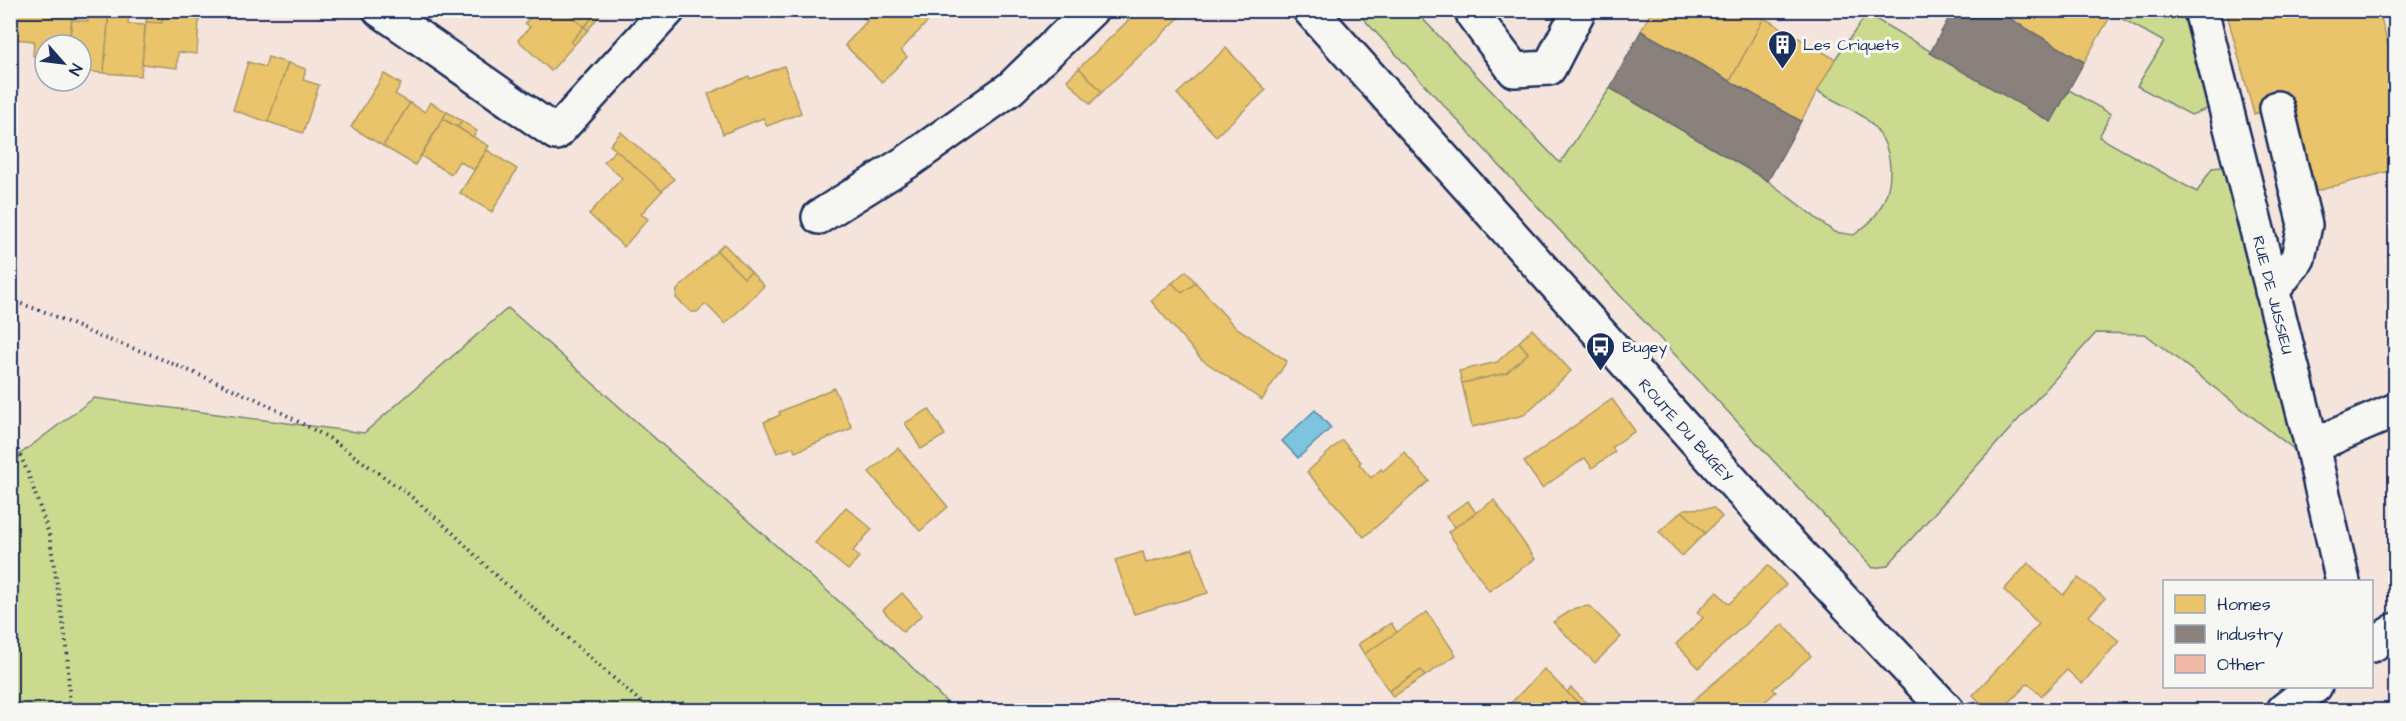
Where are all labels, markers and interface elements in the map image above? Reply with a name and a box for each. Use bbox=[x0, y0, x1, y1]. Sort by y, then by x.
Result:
building icon: Les Criquets bbox=[1766, 28, 1798, 70]
north arrow bbox=[33, 33, 93, 93]
place label: Les Criquets bbox=[1803, 34, 1899, 56]
text: N bbox=[63, 60, 87, 79]
street label: RUE DE JUSSIEU bbox=[2247, 234, 2298, 357]
bus stop icon: Bugey bbox=[1585, 330, 1617, 372]
place label: Bugey bbox=[1622, 336, 1667, 359]
street label: ROUTE DU BUGEY bbox=[1633, 374, 1738, 488]
legend bbox=[2163, 580, 2373, 688]
text: Homes bbox=[2217, 592, 2271, 617]
text: Industry bbox=[2217, 622, 2283, 648]
text: Other bbox=[2217, 652, 2265, 677]

